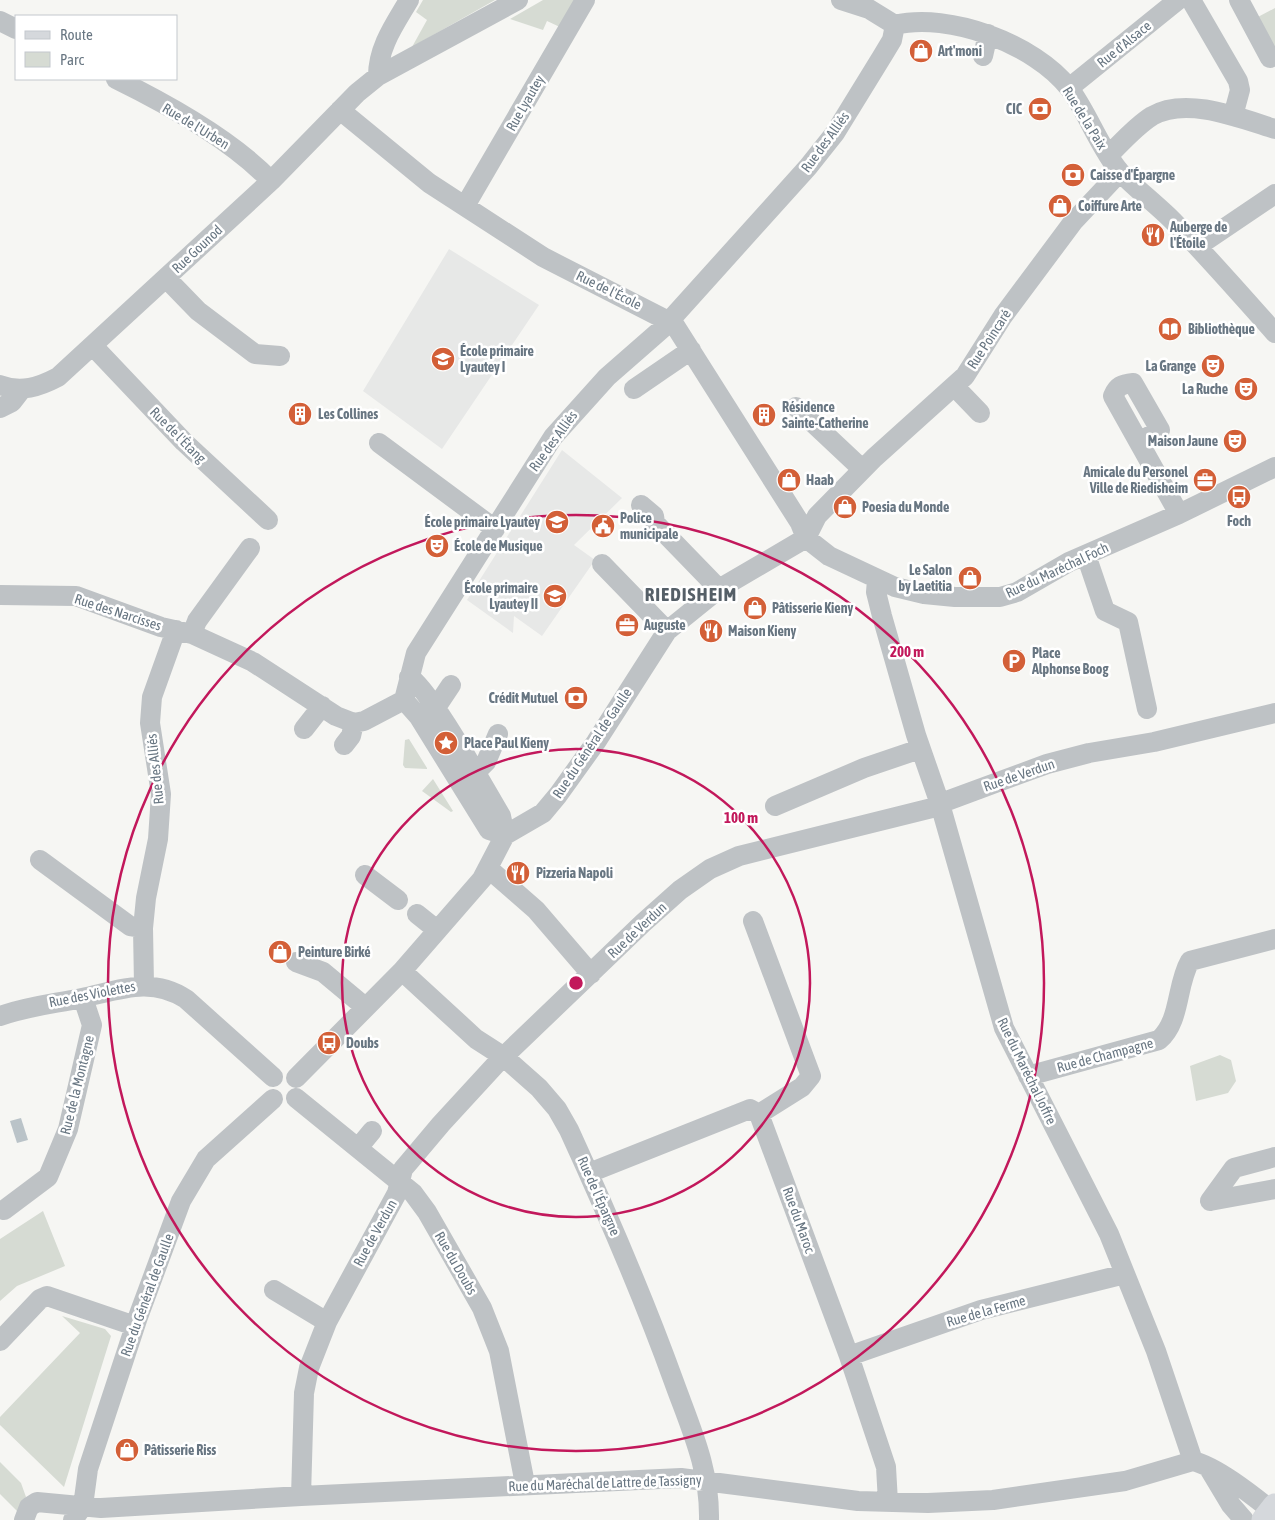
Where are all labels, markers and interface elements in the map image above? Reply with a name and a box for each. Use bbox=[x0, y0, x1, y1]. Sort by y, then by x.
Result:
legend bbox=[15, 15, 178, 80]
street label: Rue d'Alsace bbox=[1094, 17, 1154, 71]
text: Route bbox=[60, 26, 93, 43]
shop icon: Art'moni bbox=[908, 38, 934, 64]
place label: Art'moni bbox=[937, 43, 982, 59]
text: Parc bbox=[60, 51, 84, 68]
street label: Rue Lyautey bbox=[503, 72, 547, 134]
street label: Rue de la Paix bbox=[1059, 84, 1111, 153]
bank icon: CIC bbox=[1027, 96, 1053, 122]
street label: Rue de l'Urben bbox=[160, 100, 232, 152]
place label: CIC bbox=[1006, 101, 1023, 117]
street label: Rue des Alliés bbox=[798, 109, 852, 175]
bank icon: Caisse d'Épargne bbox=[1060, 162, 1086, 188]
place label: Caisse d'Épargne bbox=[1090, 167, 1175, 183]
shop icon: Coiffure Arte bbox=[1047, 193, 1073, 219]
place label: Coiffure Arte bbox=[1078, 198, 1142, 214]
place label: Auberge de l'Étoile bbox=[1169, 219, 1227, 251]
street label: Rue Gounod bbox=[169, 222, 225, 276]
restaurant icon: Auberge de l'Étoile bbox=[1140, 222, 1166, 248]
street label: Rue de l'École bbox=[574, 267, 644, 313]
street label: Rue Poincaré bbox=[964, 306, 1014, 372]
library icon: Bibliothèque bbox=[1157, 316, 1183, 342]
place label: Bibliothèque bbox=[1188, 321, 1255, 337]
place label: École primaire Lyautey I bbox=[460, 343, 534, 375]
school or university icon: École primaire Lyautey I bbox=[430, 346, 456, 372]
theatre icon: La Grange bbox=[1200, 353, 1226, 379]
place label: La Grange bbox=[1145, 358, 1196, 374]
theatre icon: La Ruche bbox=[1233, 376, 1259, 402]
place label: La Ruche bbox=[1182, 381, 1228, 397]
place label: Résidence Sainte-Catherine bbox=[782, 399, 869, 431]
building icon: Les Collines bbox=[287, 401, 313, 427]
building icon: Résidence Sainte-Catherine bbox=[751, 402, 777, 428]
street label: Rue de l'Étang bbox=[147, 404, 209, 466]
place label: Les Collines bbox=[318, 406, 378, 422]
street label: Rue des Alliés bbox=[526, 408, 580, 474]
theatre icon: Maison Jaune bbox=[1222, 428, 1248, 454]
place label: Maison Jaune bbox=[1148, 433, 1218, 449]
place label: Amicale du Personel Ville de Riedisheim bbox=[1082, 464, 1188, 496]
shop icon: Haab bbox=[776, 467, 802, 493]
office icon: Amicale du Personel Ville de Riedisheim bbox=[1192, 467, 1218, 493]
place label: Haab bbox=[806, 472, 834, 488]
bus stop icon: Foch bbox=[1226, 484, 1252, 510]
shop icon: Poesia du Monde bbox=[832, 494, 858, 520]
place label: Poesia du Monde bbox=[862, 499, 949, 515]
school or university icon: École primaire Lyautey bbox=[544, 509, 570, 535]
place label: Police municipale bbox=[620, 510, 678, 542]
public building icon: Police municipale bbox=[590, 513, 616, 539]
place label: Foch bbox=[1227, 513, 1251, 529]
place label: École primaire Lyautey bbox=[424, 514, 540, 530]
theatre icon: École de Musique bbox=[424, 533, 450, 559]
place label: École de Musique bbox=[454, 538, 543, 554]
street label: Rue du Maréchal Foch bbox=[1003, 539, 1111, 601]
place label: Le Salon by Laetitia bbox=[899, 562, 952, 594]
shop icon: Le Salon by Laetitia bbox=[957, 565, 983, 591]
place label: École primaire Lyautey II bbox=[464, 580, 538, 612]
school or university icon: École primaire Lyautey II bbox=[542, 583, 568, 609]
district label: RIEDISHEIM bbox=[645, 583, 737, 605]
street label: Rue des Narcisses bbox=[73, 590, 163, 634]
shop icon: Pâtisserie Kieny bbox=[742, 595, 768, 621]
place label: Pâtisserie Kieny bbox=[772, 600, 853, 616]
office icon: Auguste bbox=[614, 612, 640, 638]
place label: Auguste bbox=[643, 617, 686, 633]
restaurant icon: Maison Kieny bbox=[698, 618, 724, 644]
place label: Maison Kieny bbox=[728, 623, 797, 639]
text: 200 m bbox=[890, 643, 924, 660]
place label: Place Alphonse Boog bbox=[1031, 645, 1109, 677]
parking icon: Place Alphonse Boog bbox=[1001, 648, 1027, 674]
street label: Rue du Général de Gaulle bbox=[549, 685, 635, 801]
bank icon: Crédit Mutuel bbox=[563, 685, 589, 711]
place label: Crédit Mutuel bbox=[488, 690, 558, 706]
place icon: Place Paul Kieny bbox=[433, 730, 459, 756]
street label: Rue des Alliés bbox=[143, 733, 167, 805]
place label: Place Paul Kieny bbox=[464, 735, 549, 751]
street label: Rue de Verdun bbox=[981, 755, 1057, 795]
text: 100 m bbox=[724, 809, 758, 826]
restaurant icon: Pizzeria Napoli bbox=[505, 860, 531, 886]
place label: Pizzeria Napoli bbox=[536, 865, 613, 881]
street label: Rue de Verdun bbox=[604, 899, 670, 961]
shop icon: Peinture Birké bbox=[267, 939, 293, 965]
place label: Peinture Birké bbox=[298, 944, 371, 960]
centre of rings bbox=[567, 974, 585, 992]
street label: Rue des Violettes bbox=[47, 978, 137, 1010]
street label: Rue du Maréchal Joffre bbox=[994, 1015, 1060, 1127]
bus stop icon: Doubs bbox=[316, 1030, 342, 1056]
street label: Rue de la Montagne bbox=[57, 1034, 97, 1136]
street label: Rue de Champagne bbox=[1055, 1034, 1155, 1076]
place label: Doubs bbox=[346, 1035, 379, 1051]
street label: Rue de l'Épargne bbox=[574, 1154, 624, 1238]
street label: Rue du Maroc bbox=[780, 1185, 819, 1256]
street label: Rue de Verdun bbox=[350, 1197, 400, 1269]
street label: Rue du Doubs bbox=[432, 1229, 480, 1297]
street label: Rue du Général de Gaulle bbox=[117, 1231, 177, 1359]
street label: Rue de la Ferme bbox=[945, 1292, 1027, 1330]
shop icon: Pâtisserie Riss bbox=[114, 1437, 140, 1463]
place label: Pâtisserie Riss bbox=[144, 1442, 216, 1458]
street label: Rue du Maréchal de Lattre de Tassigny bbox=[508, 1472, 702, 1494]

